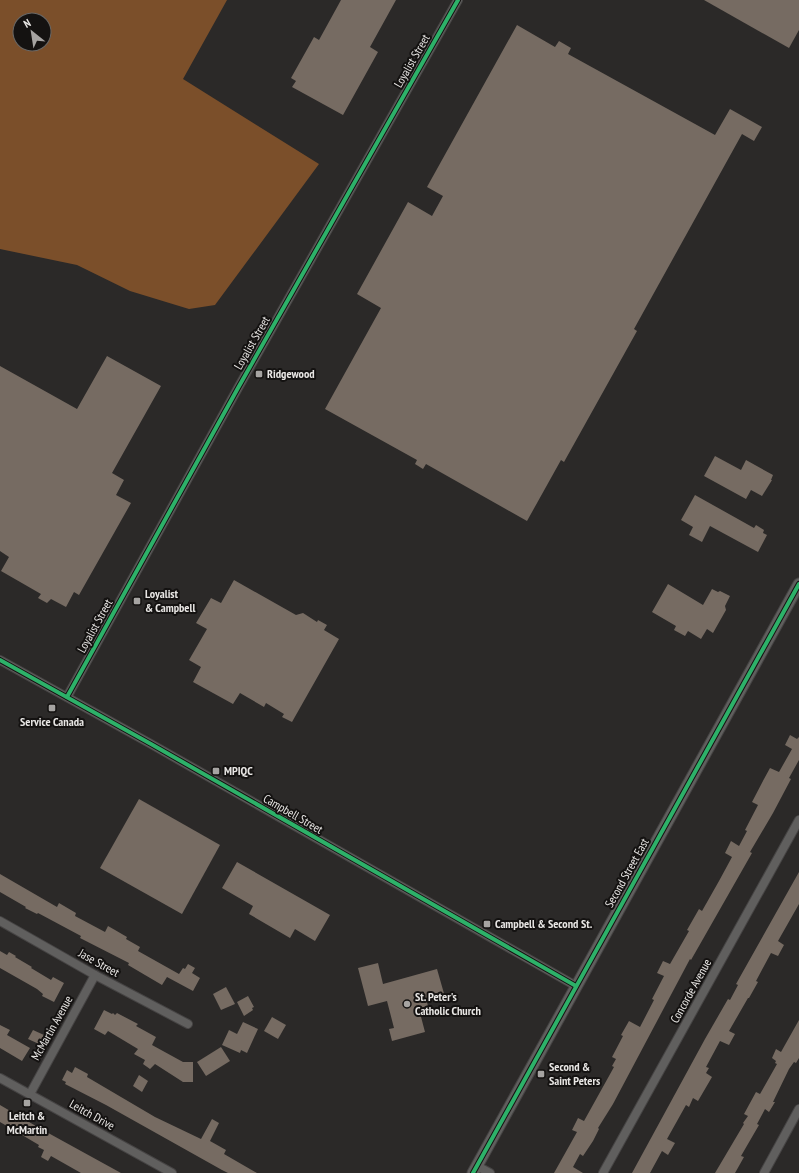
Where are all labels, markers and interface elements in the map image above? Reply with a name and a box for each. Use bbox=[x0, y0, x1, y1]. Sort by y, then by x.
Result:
north arrow bbox=[12, 12, 52, 52]
text: N bbox=[21, 16, 33, 31]
street label: Loyalist Street bbox=[390, 31, 433, 90]
street label: Loyalist Street bbox=[230, 313, 273, 372]
place label: Ridgewood bbox=[267, 366, 315, 381]
marker: Ridgewood bbox=[254, 369, 264, 379]
place label: Loyalist & Campbell bbox=[145, 586, 195, 615]
street label: Loyalist Street bbox=[74, 596, 116, 655]
marker: Loyalist & Campbell bbox=[132, 596, 142, 606]
marker: Service Canada bbox=[47, 703, 57, 713]
place label: Service Canada bbox=[20, 714, 84, 729]
place label: MPIQC bbox=[224, 763, 253, 778]
marker: MPIQC bbox=[211, 766, 221, 776]
street label: Campbell Street bbox=[261, 790, 326, 837]
street label: Second Street East bbox=[601, 835, 652, 910]
place label: Campbell & Second St. bbox=[495, 916, 593, 931]
marker: Campbell & Second St. bbox=[482, 919, 492, 929]
street label: Jase Street bbox=[75, 945, 123, 980]
street label: Concorde Avenue bbox=[667, 956, 714, 1025]
place label: St. Peter's Catholic Church bbox=[415, 989, 481, 1018]
street label: McMartin Avenue bbox=[28, 993, 76, 1063]
marker: St. Peter's Catholic Church bbox=[402, 999, 412, 1009]
place label: Second & Saint Peters bbox=[549, 1059, 600, 1088]
marker: Second & Saint Peters bbox=[536, 1069, 546, 1079]
street label: Leitch Drive bbox=[67, 1096, 117, 1133]
marker: Leitch & McMartin bbox=[22, 1098, 32, 1108]
place label: Leitch & McMartin bbox=[7, 1108, 47, 1137]

